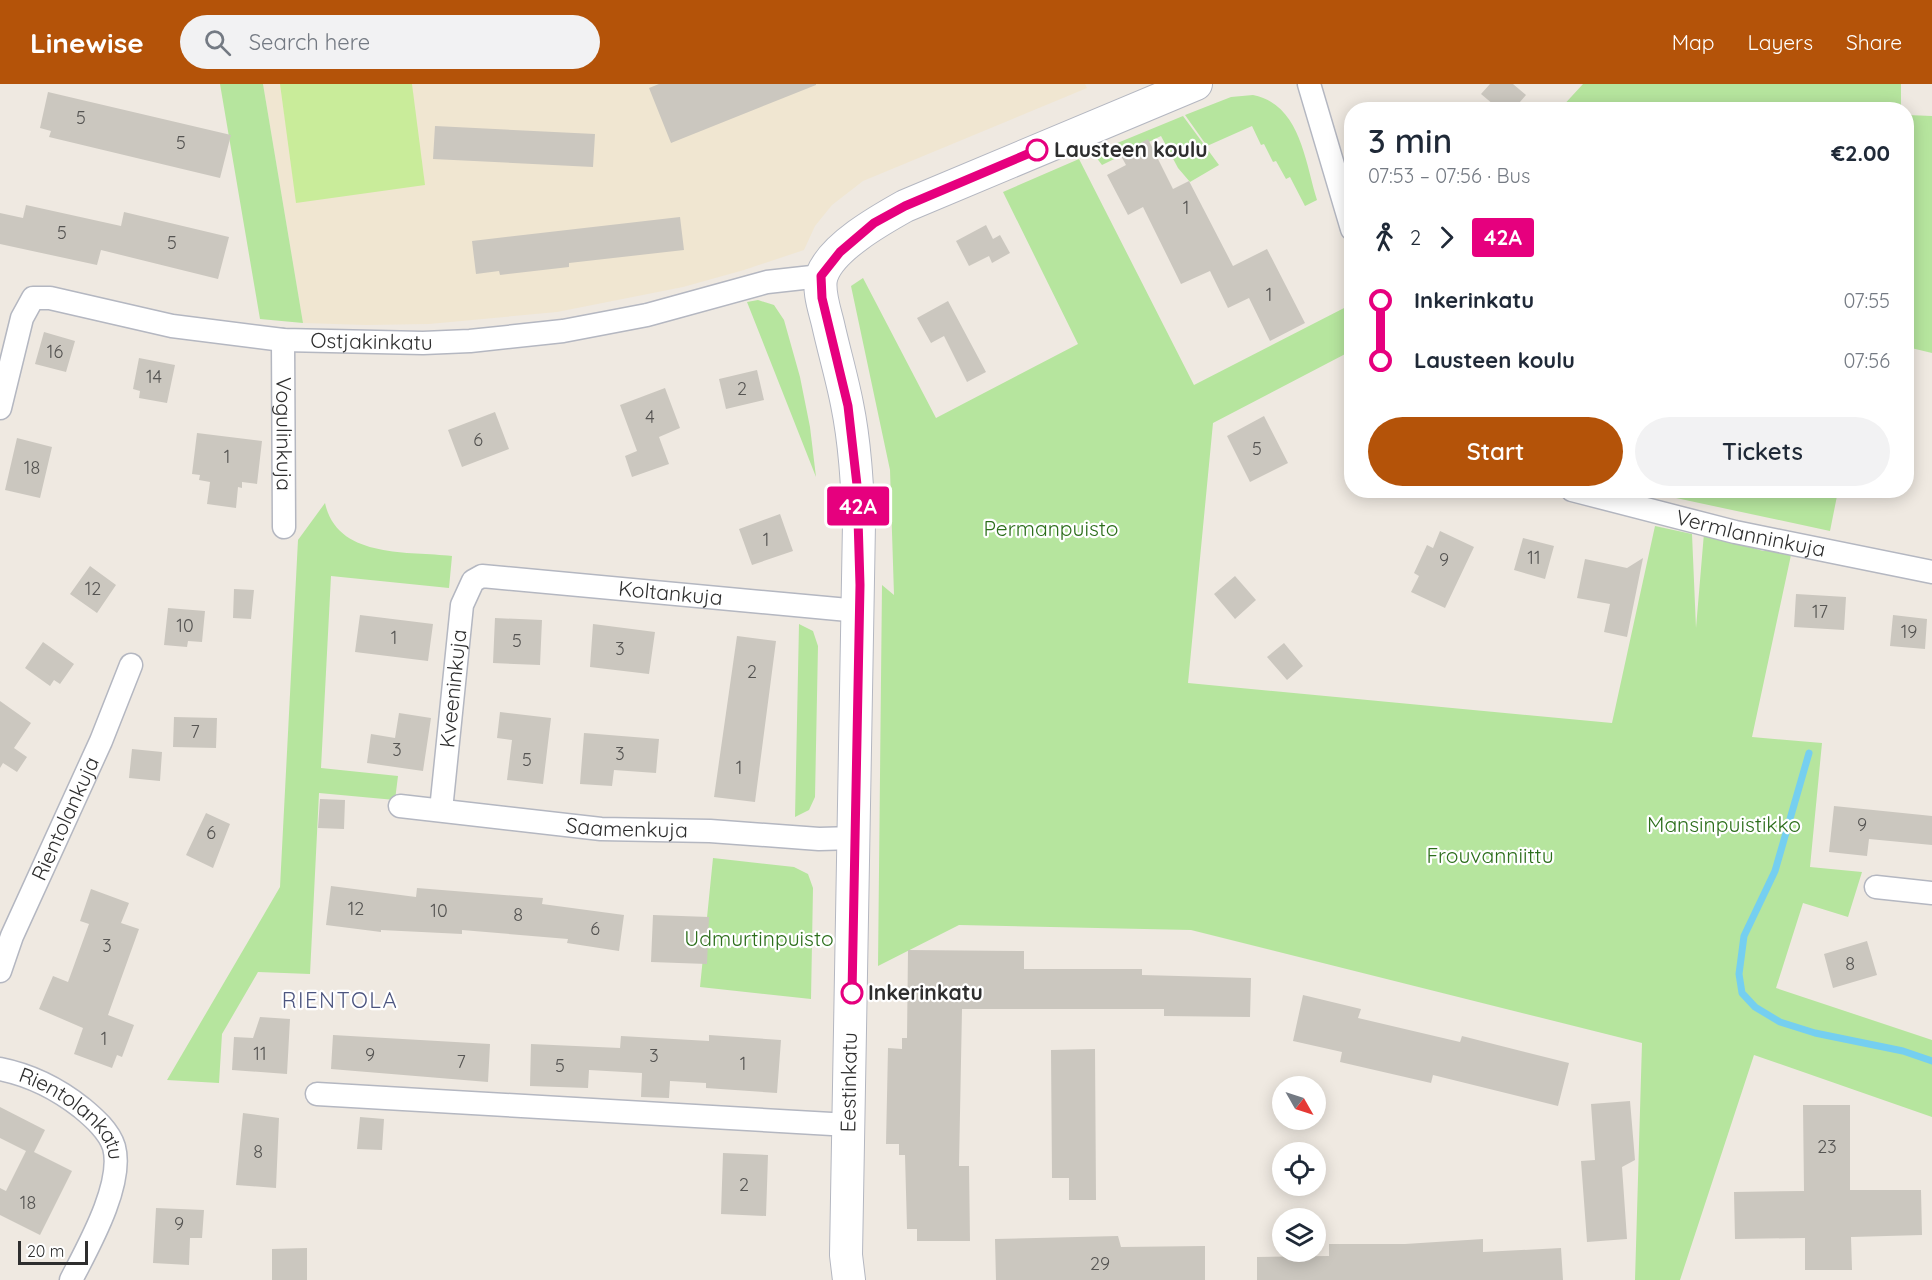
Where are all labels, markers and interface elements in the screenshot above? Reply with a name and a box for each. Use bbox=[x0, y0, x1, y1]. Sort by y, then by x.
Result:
search box bbox=[180, 15, 600, 69]
text: Linewise bbox=[30, 25, 144, 60]
icon: search bbox=[201, 26, 234, 59]
text: Search here bbox=[249, 28, 370, 56]
text: Map bbox=[1672, 29, 1715, 55]
text: Layers bbox=[1748, 29, 1813, 55]
text: Share bbox=[1846, 29, 1902, 55]
house number: 5 bbox=[76, 106, 86, 129]
text: 3 min bbox=[1368, 120, 1452, 161]
house number: 5 bbox=[176, 131, 186, 154]
place label: Lausteen koulu bbox=[1054, 136, 1208, 162]
marker: Lausteen koulu bbox=[1026, 139, 1048, 161]
text: €2.00 bbox=[1831, 139, 1890, 167]
text: 07:53 – 07:56 · Bus bbox=[1368, 163, 1530, 188]
house number: 1 bbox=[1183, 196, 1189, 219]
house number: 5 bbox=[57, 221, 67, 244]
icon: walk bbox=[1368, 221, 1401, 254]
icon: forward bbox=[1430, 221, 1463, 254]
text: 42A bbox=[1484, 224, 1522, 250]
text: 2 bbox=[1410, 225, 1421, 250]
house number: 5 bbox=[167, 231, 177, 254]
house number: 1 bbox=[1266, 283, 1272, 306]
text: Inkerinkatu bbox=[1414, 286, 1534, 314]
text: 07:55 bbox=[1843, 288, 1890, 313]
street label: Ostjakinkatu bbox=[310, 327, 433, 355]
house number: 16 bbox=[47, 340, 63, 363]
text: Lausteen koulu bbox=[1414, 346, 1575, 374]
text: 07:56 bbox=[1844, 348, 1890, 373]
house number: 14 bbox=[146, 365, 162, 388]
street label: Vogulinkuja bbox=[271, 377, 298, 491]
house number: 2 bbox=[737, 377, 747, 400]
house number: 4 bbox=[645, 405, 655, 428]
button: Start bbox=[1368, 417, 1623, 486]
button: Tickets bbox=[1635, 417, 1890, 486]
house number: 6 bbox=[473, 428, 483, 451]
house number: 5 bbox=[1252, 437, 1262, 460]
house number: 1 bbox=[224, 445, 230, 468]
house number: 18 bbox=[24, 456, 40, 479]
line badge: 42A bbox=[824, 486, 892, 526]
text: 42A bbox=[839, 493, 877, 519]
street label: Vermlanninkuja bbox=[1673, 503, 1828, 562]
park label: Permanpuisto bbox=[984, 515, 1119, 541]
house number: 1 bbox=[763, 528, 769, 551]
house number: 11 bbox=[1527, 546, 1541, 569]
house number: 9 bbox=[1439, 548, 1449, 571]
street label: Koltankuja bbox=[617, 575, 724, 610]
house number: 12 bbox=[85, 577, 101, 600]
house number: 17 bbox=[1812, 600, 1828, 623]
house number: 10 bbox=[176, 614, 194, 637]
house number: 19 bbox=[1901, 620, 1917, 643]
house number: 1 bbox=[391, 626, 397, 649]
street label: Kveeninkuja bbox=[433, 628, 471, 749]
house number: 5 bbox=[512, 629, 522, 652]
house number: 3 bbox=[615, 637, 625, 660]
house number: 2 bbox=[747, 660, 757, 683]
house number: 7 bbox=[190, 720, 200, 743]
house number: 3 bbox=[392, 738, 402, 761]
house number: 3 bbox=[615, 742, 625, 765]
house number: 5 bbox=[522, 748, 532, 771]
street label: Rientolankuja bbox=[25, 752, 104, 884]
house number: 1 bbox=[736, 756, 742, 779]
street label: Saamenkuja bbox=[564, 811, 688, 843]
park label: Mansinpuistikko bbox=[1647, 811, 1801, 837]
house number: 9 bbox=[1857, 813, 1867, 836]
house number: 6 bbox=[206, 821, 216, 844]
park label: Frouvanniittu bbox=[1426, 842, 1554, 868]
house number: 12 bbox=[348, 897, 364, 920]
house number: 10 bbox=[430, 899, 448, 922]
house number: 8 bbox=[513, 903, 523, 926]
house number: 6 bbox=[590, 917, 600, 940]
park label: Udmurtinpuisto bbox=[684, 925, 834, 951]
house number: 3 bbox=[102, 934, 112, 957]
house number: 8 bbox=[1845, 952, 1855, 975]
place label: Inkerinkatu bbox=[868, 979, 983, 1005]
marker: Inkerinkatu bbox=[841, 982, 863, 1004]
district label: RIENTOLA bbox=[282, 986, 398, 1014]
house number: 1 bbox=[101, 1027, 107, 1050]
street label: Eestinkatu bbox=[834, 1032, 862, 1133]
house number: 11 bbox=[253, 1042, 267, 1065]
house number: 9 bbox=[365, 1043, 375, 1066]
house number: 3 bbox=[649, 1044, 659, 1067]
house number: 7 bbox=[456, 1050, 466, 1073]
house number: 1 bbox=[740, 1052, 746, 1075]
house number: 5 bbox=[555, 1054, 565, 1077]
street label: Rientolankatu bbox=[16, 1061, 130, 1161]
north arrow bbox=[1272, 1076, 1326, 1130]
map controls bbox=[1272, 1076, 1326, 1262]
house number: 23 bbox=[1817, 1135, 1837, 1158]
house number: 8 bbox=[253, 1140, 263, 1163]
button: locate bbox=[1272, 1142, 1326, 1196]
house number: 2 bbox=[739, 1173, 749, 1196]
house number: 18 bbox=[20, 1191, 36, 1214]
button: layers bbox=[1272, 1208, 1326, 1262]
house number: 9 bbox=[174, 1212, 184, 1235]
scale bar bbox=[18, 1238, 88, 1266]
text: 20 m bbox=[27, 1241, 64, 1261]
house number: 29 bbox=[1090, 1252, 1110, 1275]

